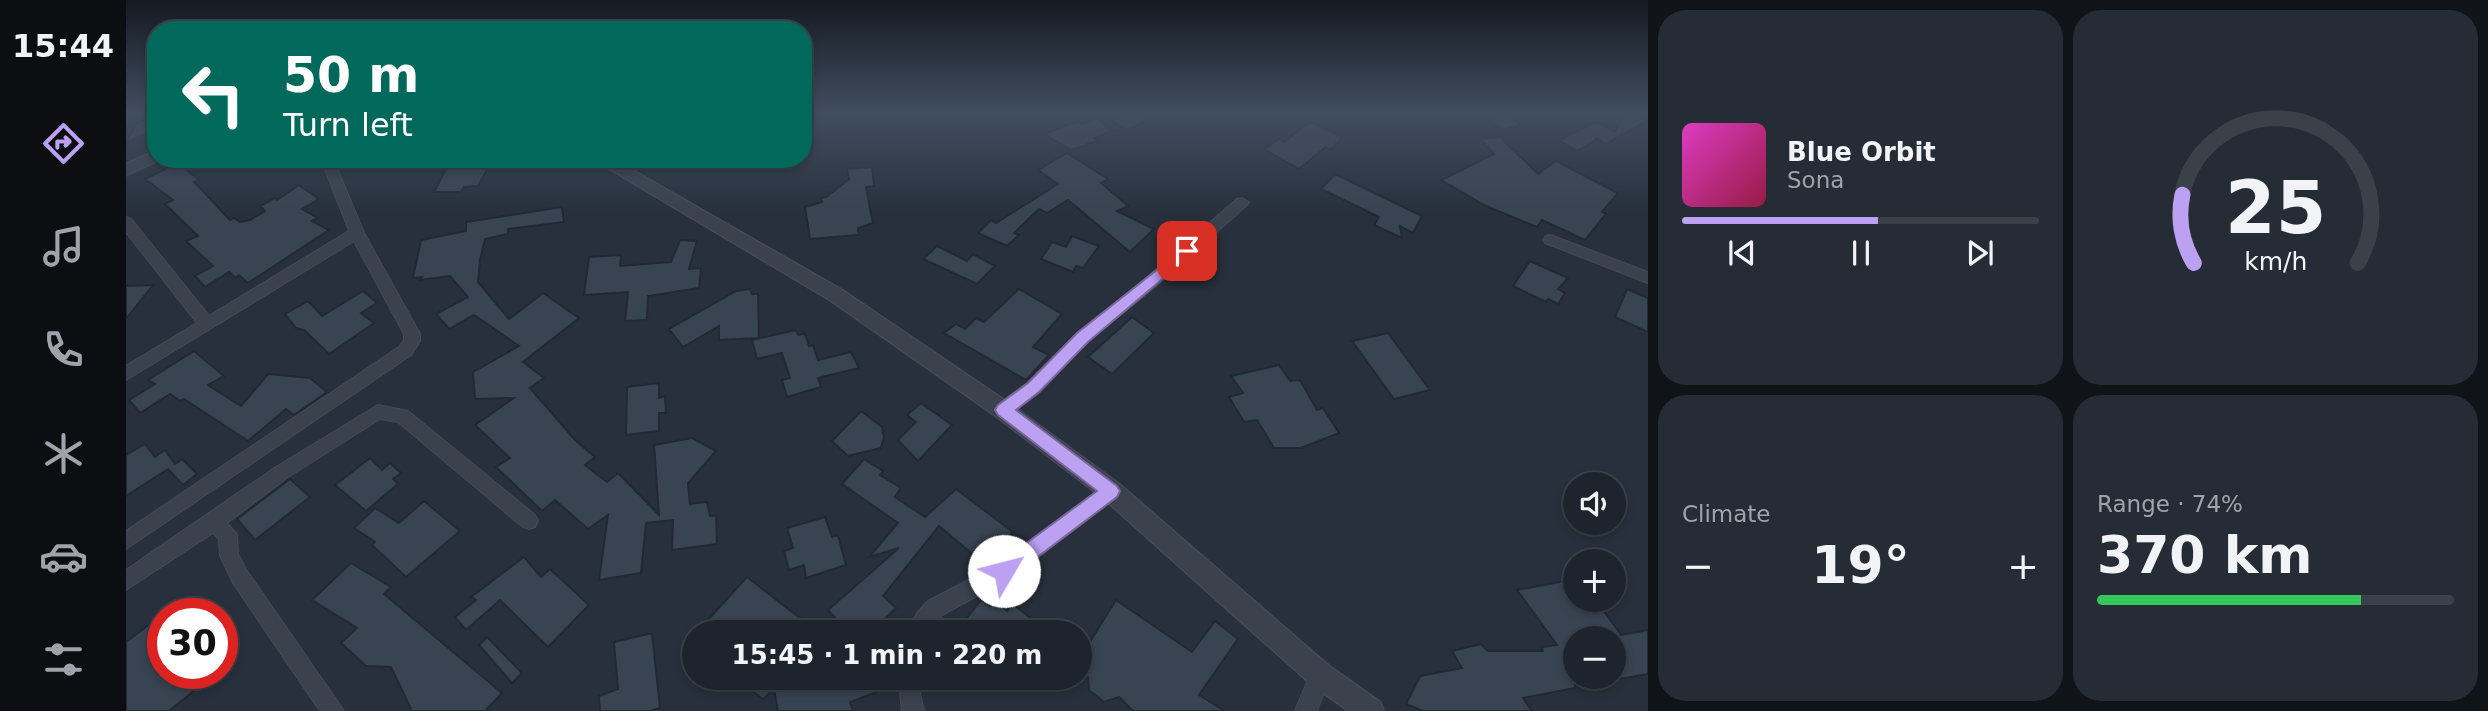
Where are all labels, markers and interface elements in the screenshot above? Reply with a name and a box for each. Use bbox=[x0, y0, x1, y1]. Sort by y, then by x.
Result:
text: 15:44 bbox=[12, 27, 114, 65]
text: 50 m bbox=[283, 47, 419, 104]
icon: left bbox=[168, 49, 259, 140]
text: Turn left bbox=[283, 106, 413, 144]
icon: directions bbox=[39, 119, 88, 168]
text: Blue Orbit bbox=[1787, 137, 1936, 167]
text: 25 bbox=[2225, 166, 2326, 251]
text: Sona bbox=[1787, 167, 1844, 193]
pin bbox=[1157, 221, 1217, 281]
icon: music bbox=[39, 222, 88, 271]
icon: arrive bbox=[1168, 232, 1206, 270]
icon: previous bbox=[1723, 234, 1761, 272]
icon: pause bbox=[1842, 234, 1880, 272]
icon: next bbox=[1961, 234, 1999, 272]
text: km/h bbox=[2244, 247, 2307, 276]
icon: phone bbox=[39, 325, 88, 374]
icon: climate bbox=[39, 429, 88, 478]
map controls bbox=[1563, 472, 1626, 689]
button: sound bbox=[1563, 472, 1626, 535]
text: Range · 74% bbox=[2097, 491, 2243, 517]
text: Climate bbox=[1682, 501, 1771, 527]
text: 370 km bbox=[2097, 525, 2312, 585]
icon: car bbox=[39, 532, 88, 581]
position arrow bbox=[967, 534, 1041, 608]
text: 19° bbox=[1811, 535, 1910, 595]
text: − bbox=[1682, 544, 1714, 588]
text: + bbox=[2007, 544, 2039, 588]
button: + bbox=[1563, 549, 1626, 612]
speed limit sign: 30 bbox=[147, 598, 238, 689]
button: − bbox=[1563, 626, 1626, 689]
icon: filters bbox=[39, 635, 88, 684]
text: 15:45 · 1 min · 220 m bbox=[732, 640, 1042, 670]

